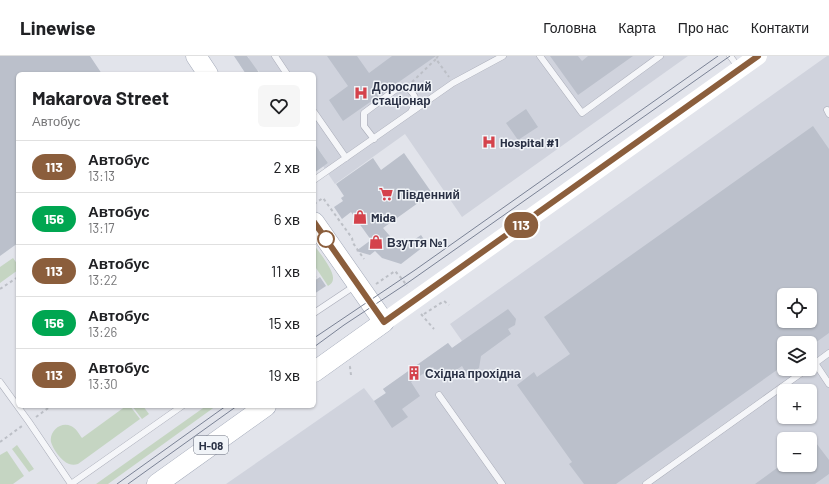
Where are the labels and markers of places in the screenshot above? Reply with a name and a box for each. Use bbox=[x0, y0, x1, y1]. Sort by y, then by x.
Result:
place label: Дорослий стаціонар bbox=[372, 79, 432, 108]
hospital icon: Дорослий стаціонар bbox=[353, 85, 369, 101]
hospital icon: Hospital #1 bbox=[481, 134, 497, 150]
place label: Hospital #1 bbox=[500, 135, 559, 149]
supermarket icon: Південний bbox=[378, 186, 394, 202]
place label: Південний bbox=[397, 187, 460, 202]
shop icon: Mida bbox=[352, 209, 368, 225]
place label: Mida bbox=[371, 210, 396, 224]
unlabelled marker bbox=[317, 230, 335, 248]
shop icon: Взуття №1 bbox=[368, 234, 384, 250]
place label: Взуття №1 bbox=[387, 235, 447, 250]
building icon: Східна прохідна bbox=[406, 365, 422, 381]
place label: Східна прохідна bbox=[425, 366, 521, 381]

